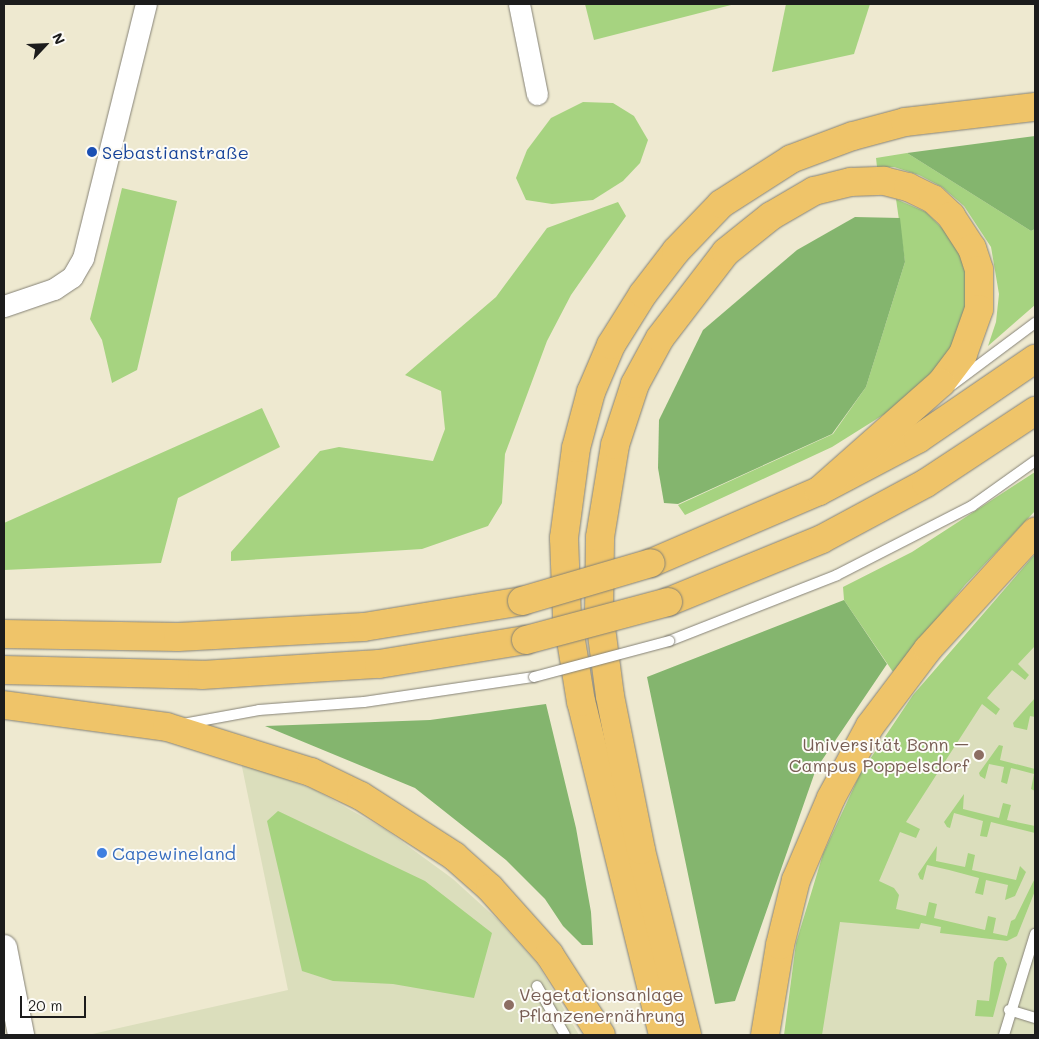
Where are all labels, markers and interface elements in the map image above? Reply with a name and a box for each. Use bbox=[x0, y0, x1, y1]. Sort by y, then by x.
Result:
north arrow bbox=[20, 20, 70, 70]
text: N bbox=[48, 30, 70, 47]
place label: Sebastianstraße bbox=[102, 141, 249, 163]
marker: Sebastianstraße bbox=[86, 146, 98, 158]
place label: Universität Bonn – Campus Poppelsdorf bbox=[789, 734, 969, 776]
marker: Universität Bonn – Campus Poppelsdorf bbox=[973, 749, 985, 761]
place label: Capewineland bbox=[112, 842, 236, 864]
marker: Capewineland bbox=[96, 847, 108, 859]
place label: Vegetationsanlage Pflanzenernährung bbox=[519, 984, 685, 1026]
scale bar bbox=[22, 986, 89, 1018]
text: 20 m bbox=[28, 995, 62, 1015]
marker: Vegetationsanlage Pflanzenernährung bbox=[503, 999, 515, 1011]

